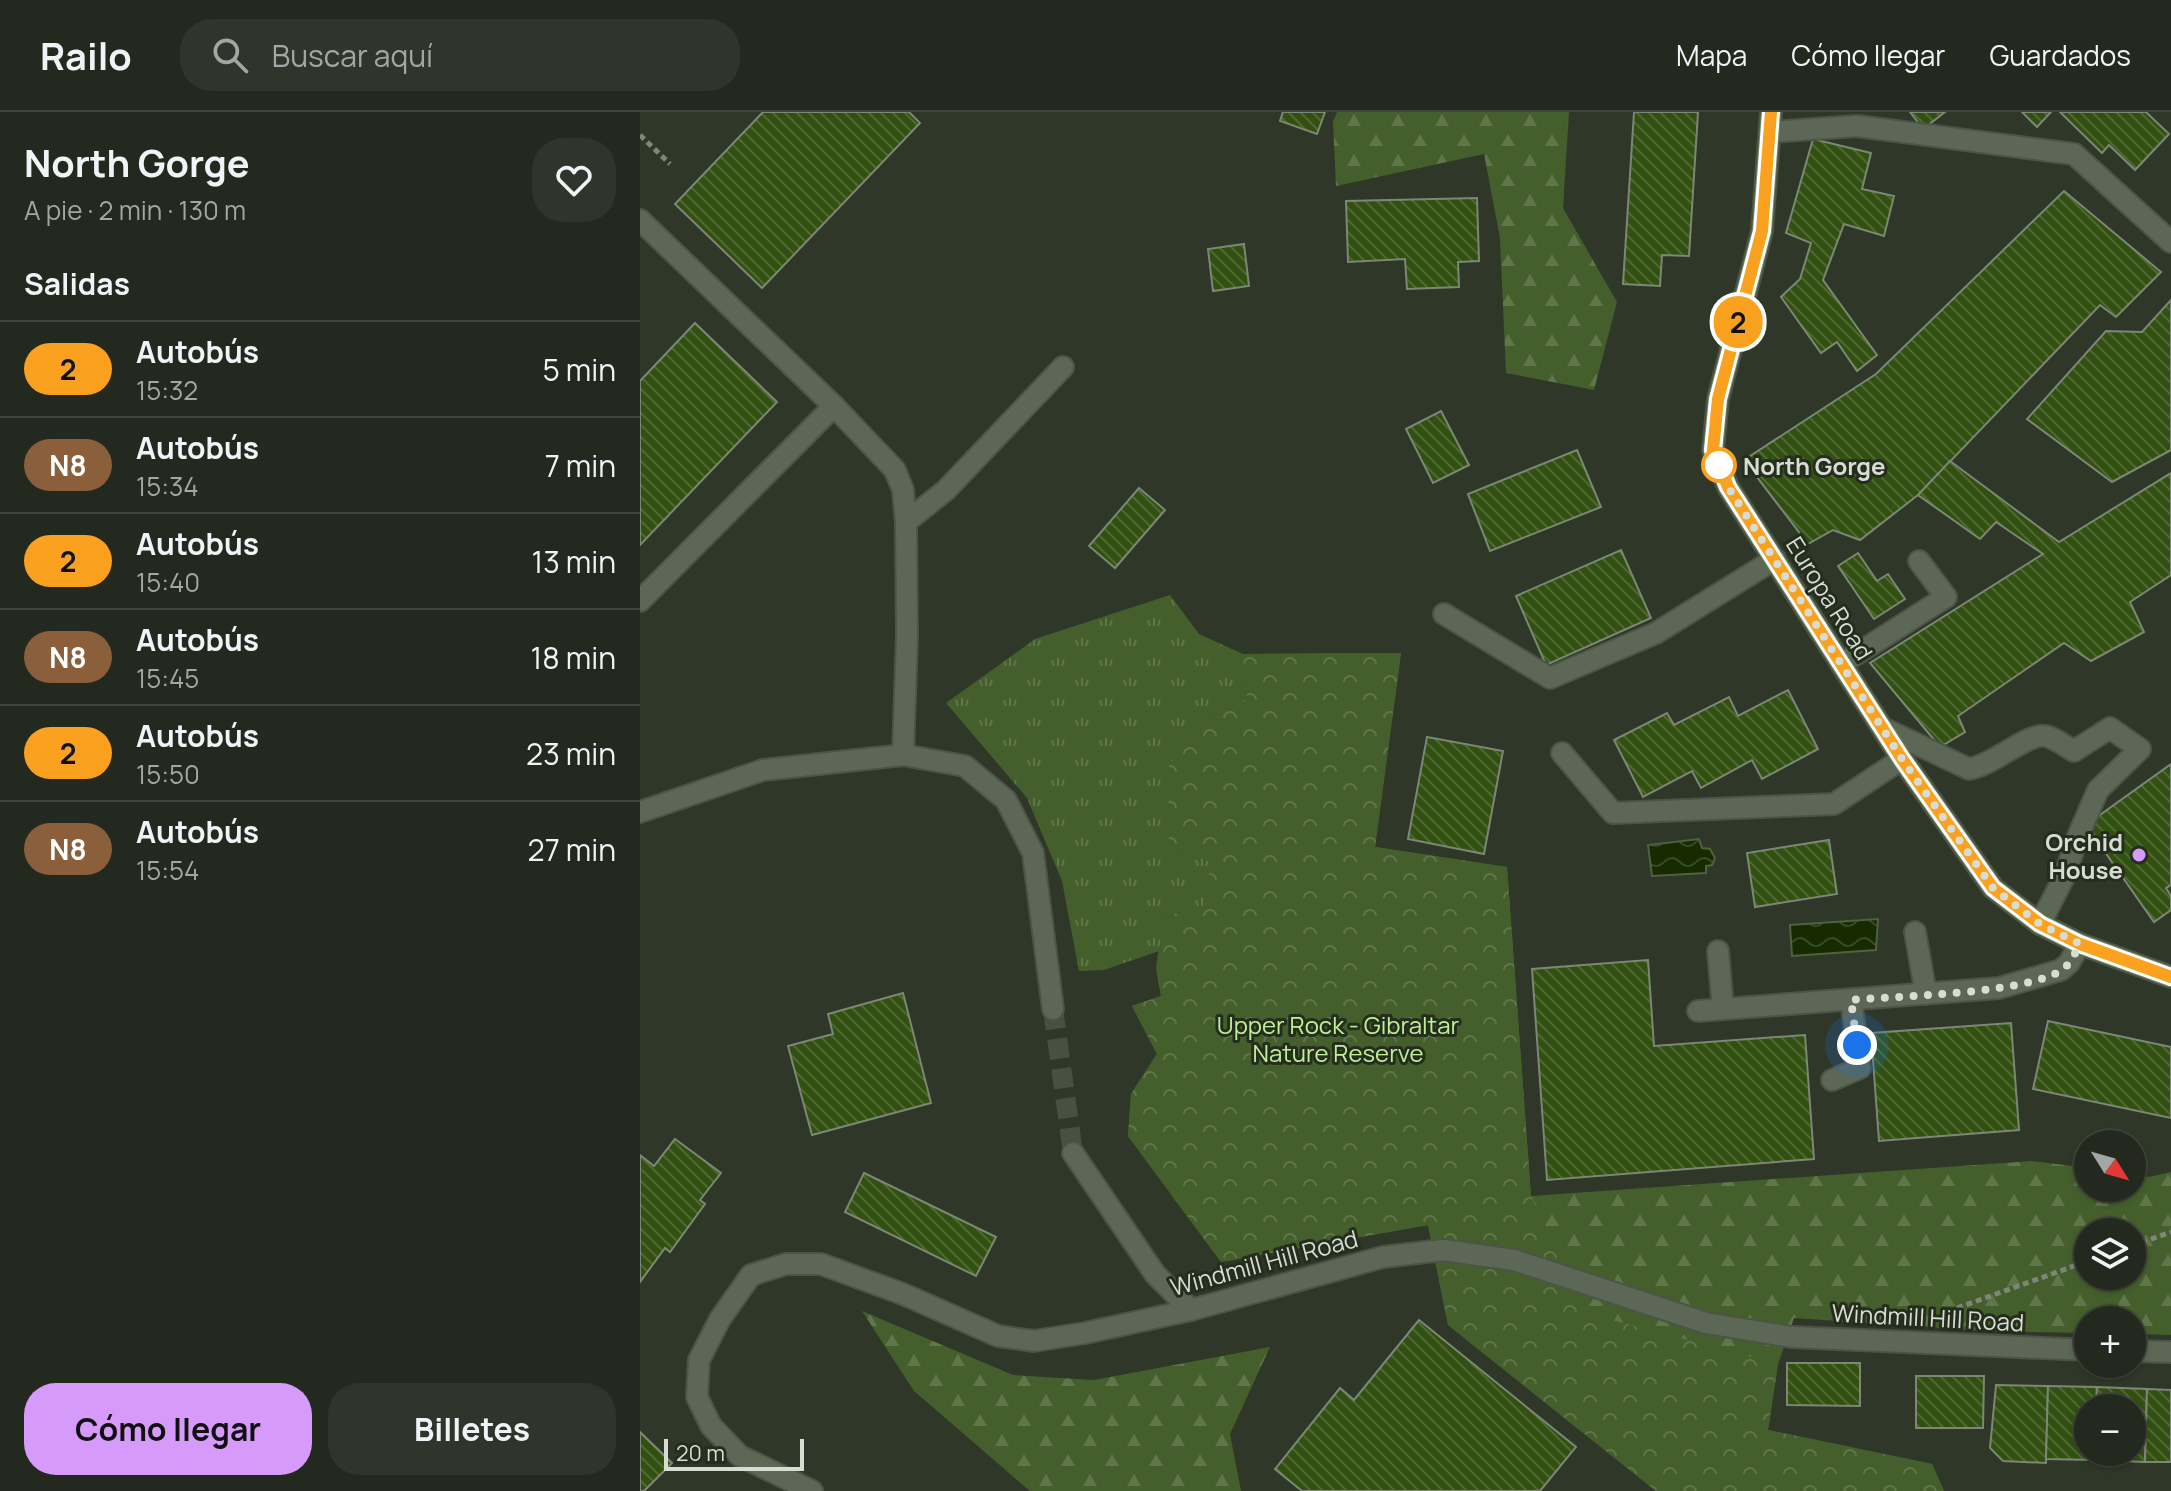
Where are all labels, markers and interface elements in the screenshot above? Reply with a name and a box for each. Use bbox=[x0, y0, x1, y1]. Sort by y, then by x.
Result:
search box bbox=[180, 19, 740, 91]
text: Railo bbox=[40, 29, 132, 81]
icon: search bbox=[208, 33, 252, 77]
text: Buscar aquí bbox=[272, 35, 433, 76]
text: Mapa bbox=[1676, 36, 1747, 74]
text: Cómo llegar bbox=[1791, 36, 1945, 74]
text: Guardados bbox=[1989, 36, 2131, 74]
text: North Gorge bbox=[24, 136, 250, 188]
button: heart bbox=[532, 138, 616, 222]
text: A pie · 2 min · 130 m bbox=[24, 192, 246, 228]
text: Salidas bbox=[24, 263, 130, 304]
line badge: 2 bbox=[1712, 296, 1764, 348]
text: 2 bbox=[1730, 303, 1746, 341]
text: Autobús bbox=[136, 331, 259, 372]
text: 5 min bbox=[542, 349, 616, 390]
text: 2 bbox=[60, 350, 76, 388]
text: 15:32 bbox=[136, 372, 198, 408]
text: Autobús bbox=[136, 427, 259, 468]
text: 7 min bbox=[545, 445, 616, 486]
text: N8 bbox=[49, 446, 87, 484]
marker: North Gorge bbox=[1702, 448, 1736, 482]
place label: North Gorge bbox=[1743, 449, 1886, 482]
text: 15:34 bbox=[136, 468, 199, 504]
text: Autobús bbox=[136, 523, 259, 564]
street label: Europa Road bbox=[1779, 530, 1881, 666]
text: 13 min bbox=[531, 541, 616, 582]
text: 2 bbox=[60, 542, 76, 580]
text: 15:40 bbox=[136, 564, 200, 600]
text: Autobús bbox=[136, 619, 259, 660]
text: 18 min bbox=[531, 637, 616, 678]
text: N8 bbox=[49, 638, 87, 676]
text: 15:45 bbox=[136, 660, 199, 696]
text: Autobús bbox=[136, 715, 259, 756]
text: 23 min bbox=[526, 733, 616, 774]
text: 2 bbox=[60, 734, 76, 772]
text: 15:50 bbox=[136, 756, 200, 792]
text: Autobús bbox=[136, 811, 259, 852]
place label: Orchid House bbox=[2045, 825, 2123, 886]
text: 27 min bbox=[528, 829, 616, 870]
text: N8 bbox=[49, 830, 87, 868]
marker: Orchid House bbox=[2130, 846, 2148, 864]
text: 15:54 bbox=[136, 852, 199, 888]
park label: Upper Rock - Gibraltar Nature Reserve bbox=[1217, 1008, 1460, 1069]
your location bbox=[1837, 1025, 1877, 1065]
north arrow bbox=[2074, 1130, 2146, 1202]
map controls bbox=[2074, 1130, 2146, 1466]
button: layers bbox=[2074, 1218, 2146, 1290]
street label: Windmill Hill Road bbox=[1167, 1221, 1361, 1303]
street label: Windmill Hill Road bbox=[1831, 1295, 2025, 1339]
button: + bbox=[2074, 1306, 2146, 1378]
button: Cómo llegar bbox=[24, 1383, 312, 1475]
button: Billetes bbox=[328, 1383, 616, 1475]
button: − bbox=[2074, 1394, 2146, 1466]
scale bar bbox=[664, 1435, 804, 1471]
text: 20 m bbox=[676, 1438, 725, 1468]

